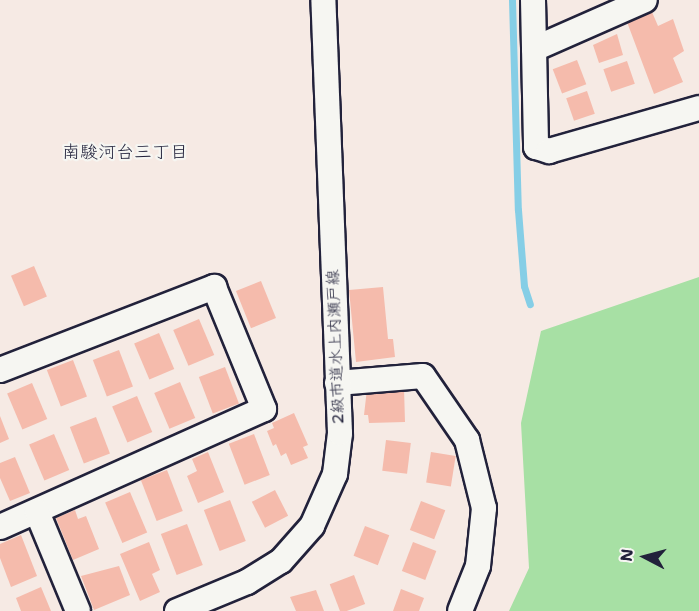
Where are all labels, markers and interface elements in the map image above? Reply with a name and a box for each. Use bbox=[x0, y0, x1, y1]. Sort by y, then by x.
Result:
district label: 南駿河台三丁目 bbox=[62, 141, 188, 163]
street label: 2級市道水上内瀬戸線 bbox=[324, 269, 348, 425]
north arrow bbox=[615, 527, 675, 587]
text: N bbox=[615, 548, 638, 562]

